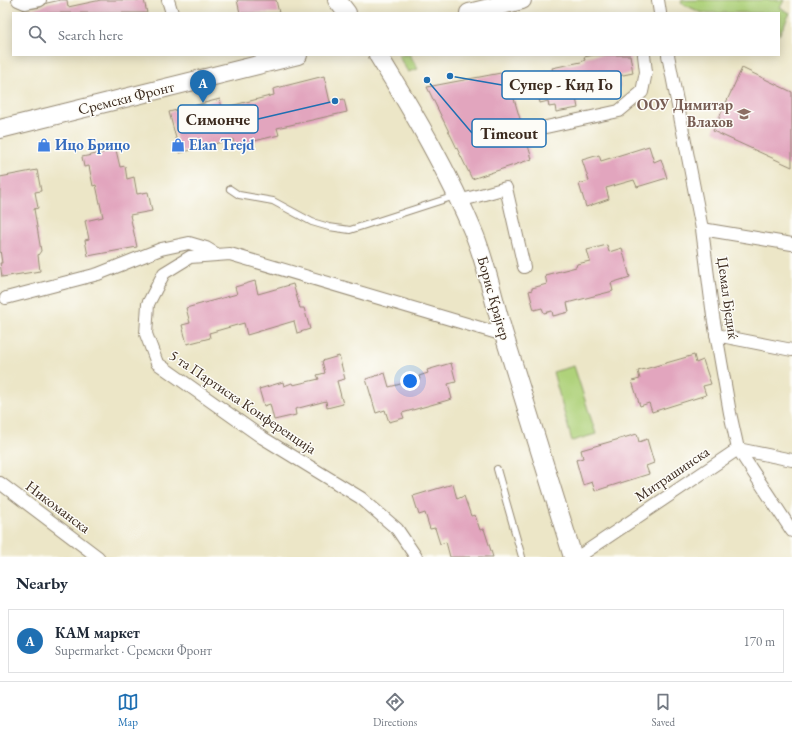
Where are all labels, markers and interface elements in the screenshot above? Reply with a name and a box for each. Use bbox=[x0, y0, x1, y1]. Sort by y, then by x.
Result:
search box bbox=[12, 12, 780, 56]
icon: search bbox=[26, 23, 48, 45]
text: Search here bbox=[58, 25, 123, 44]
pin: A bbox=[190, 70, 216, 103]
callout: Супер - Кид Го bbox=[502, 71, 621, 99]
text: Супер - Кид Го bbox=[509, 74, 613, 95]
street label: Сремски Фронт bbox=[76, 76, 176, 119]
place label: ООУ Димитар Влахов bbox=[637, 95, 733, 131]
callout: Симонче bbox=[178, 105, 258, 133]
school or university icon: ООУ Димитар Влахов bbox=[736, 106, 752, 122]
text: Симонче bbox=[186, 109, 250, 130]
callout: Timeout bbox=[472, 119, 546, 147]
text: Timeout bbox=[480, 123, 538, 144]
place label: Ицо Брицо bbox=[55, 135, 131, 154]
place label: Elan Trejd bbox=[189, 135, 255, 154]
shop icon: Ицо Брицо bbox=[36, 137, 52, 153]
shop icon: Elan Trejd bbox=[170, 137, 186, 153]
street label: Борис Крајгер bbox=[473, 254, 516, 342]
street label: Џемал Бједиќ bbox=[713, 255, 744, 340]
street label: 5 та Партиска Конференција bbox=[166, 345, 320, 458]
your location bbox=[400, 371, 420, 391]
street label: Митрашинска bbox=[631, 442, 713, 506]
street label: Никоманска bbox=[22, 476, 94, 537]
text: Nearby bbox=[16, 572, 68, 594]
text: КАМ маркет bbox=[55, 623, 140, 642]
text: A bbox=[25, 633, 35, 650]
text: 170 m bbox=[744, 633, 775, 650]
text: Supermarket · Сремски Фронт bbox=[55, 642, 212, 659]
tab: Map bbox=[117, 691, 139, 729]
tab: Directions bbox=[373, 691, 417, 729]
tab: Saved bbox=[651, 691, 675, 729]

